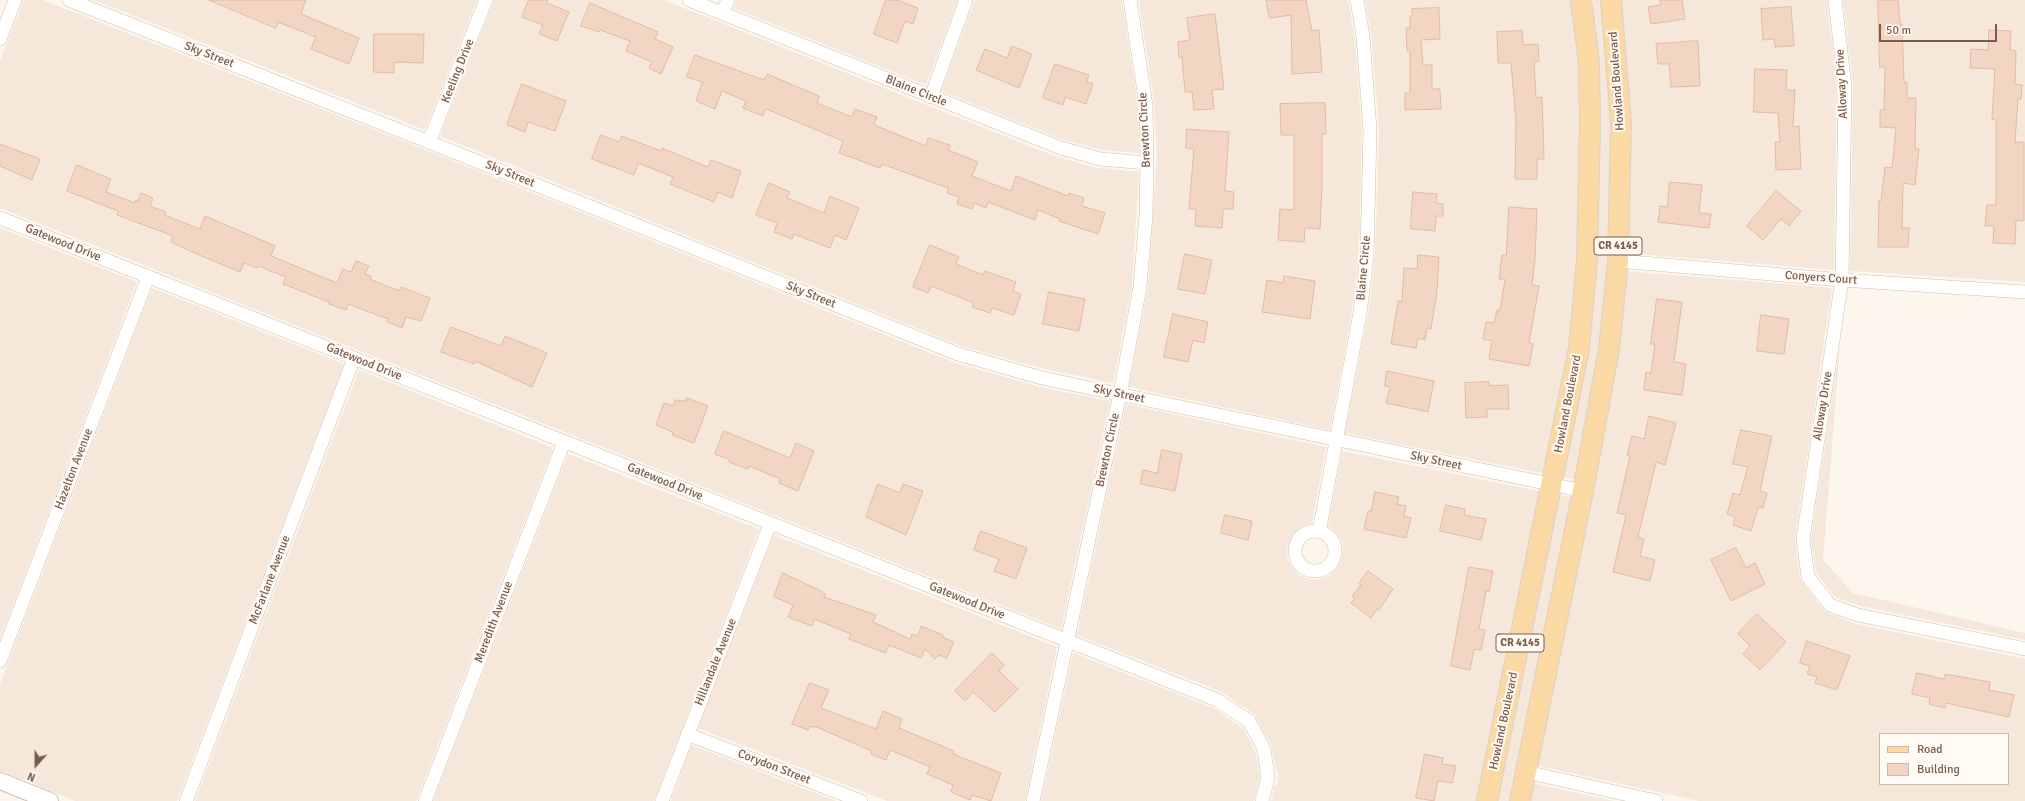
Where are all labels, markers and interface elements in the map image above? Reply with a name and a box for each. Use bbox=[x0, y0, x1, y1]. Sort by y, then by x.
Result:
scale bar bbox=[1881, 16, 1999, 42]
text: 50 m bbox=[1886, 23, 1911, 38]
street label: Howland Boulevard bbox=[1606, 31, 1628, 131]
street label: Keeling Drive bbox=[439, 37, 477, 105]
street label: Sky Street bbox=[182, 39, 236, 71]
street label: Alloway Drive bbox=[1833, 49, 1851, 119]
street label: Blaine Circle bbox=[883, 72, 949, 110]
street label: Brewton Circle bbox=[1136, 92, 1154, 168]
street label: Sky Street bbox=[483, 158, 537, 190]
street label: Gatewood Drive bbox=[23, 221, 103, 265]
street label: Blaine Circle bbox=[1354, 235, 1374, 301]
road number: CR 4145 bbox=[1594, 237, 1642, 255]
street label: Conyers Court bbox=[1784, 268, 1858, 288]
street label: Sky Street bbox=[784, 279, 838, 311]
street label: Gatewood Drive bbox=[324, 340, 404, 384]
street label: Howland Boulevard bbox=[1551, 354, 1585, 454]
street label: Alloway Drive bbox=[1810, 370, 1836, 442]
street label: Sky Street bbox=[1092, 382, 1146, 406]
street label: Brewton Circle bbox=[1093, 412, 1123, 488]
street label: Hazelton Avenue bbox=[52, 426, 96, 512]
street label: Sky Street bbox=[1409, 449, 1463, 473]
street label: Gatewood Drive bbox=[625, 460, 705, 504]
street label: McFarlane Avenue bbox=[246, 534, 294, 626]
street label: Meredith Avenue bbox=[472, 579, 516, 665]
street label: Gatewood Drive bbox=[927, 579, 1007, 623]
street label: Hillandale Avenue bbox=[692, 616, 740, 708]
road number: CR 4145 bbox=[1496, 634, 1544, 652]
street label: Howland Boulevard bbox=[1487, 671, 1521, 771]
legend bbox=[1879, 733, 2009, 785]
text: Road bbox=[1917, 742, 1943, 757]
north arrow bbox=[16, 745, 56, 785]
street label: Corydon Street bbox=[736, 747, 812, 787]
text: Building bbox=[1917, 762, 1960, 777]
text: N bbox=[26, 769, 37, 784]

